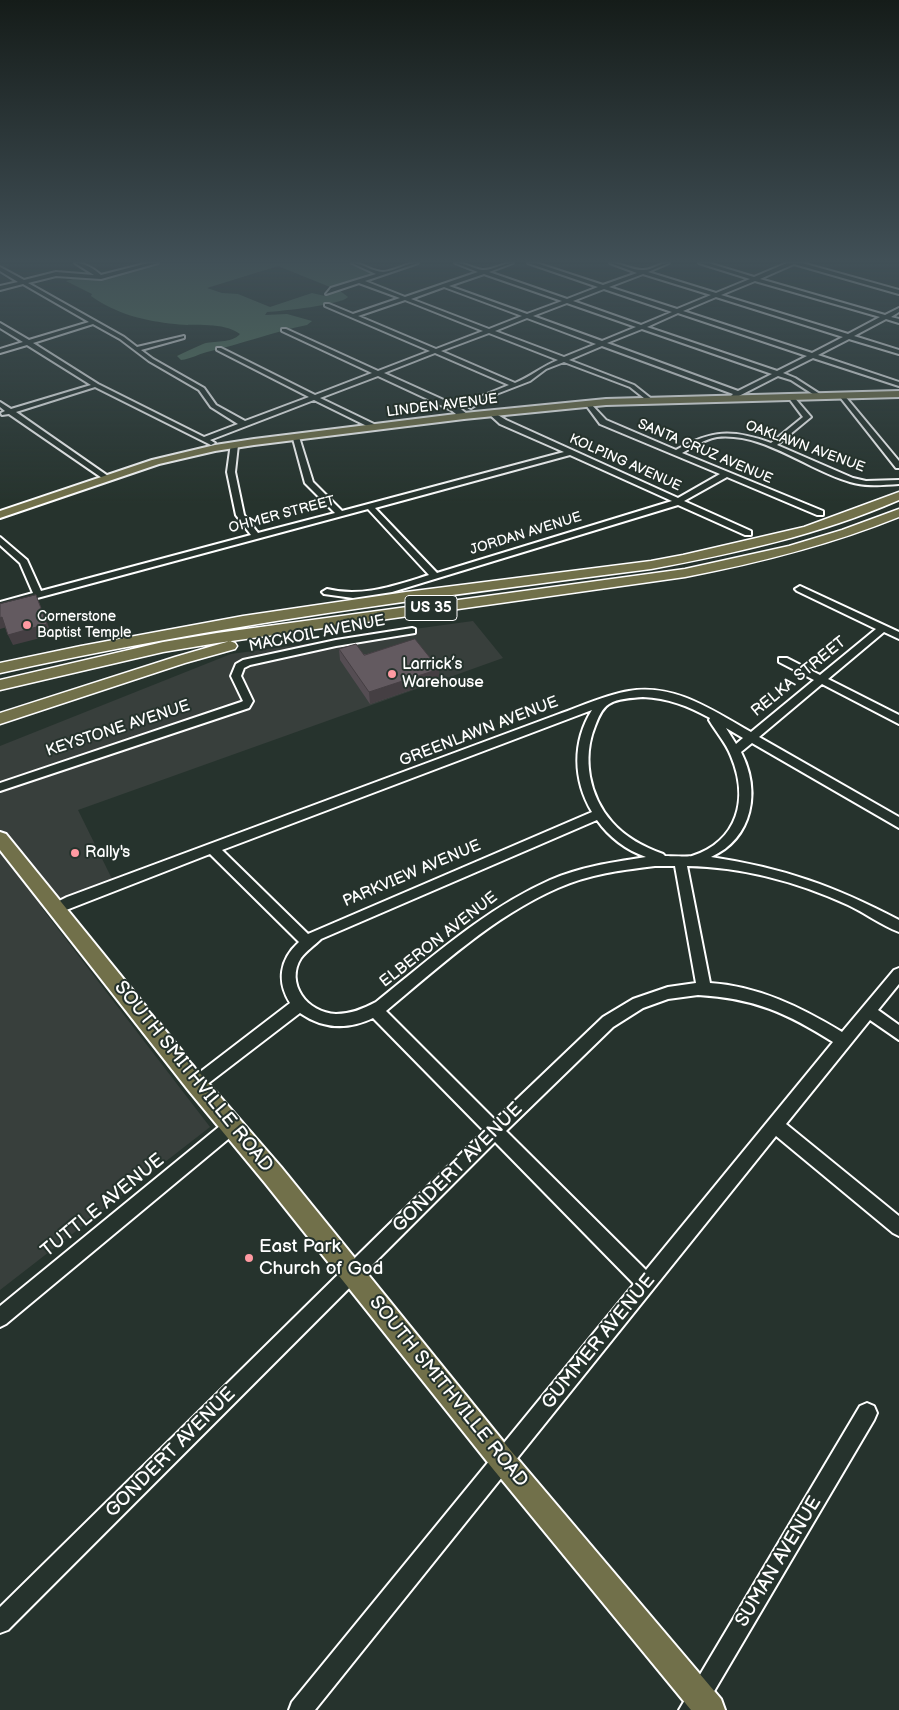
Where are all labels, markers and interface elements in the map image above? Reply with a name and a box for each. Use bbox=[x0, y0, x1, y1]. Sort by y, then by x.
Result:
street label: LINDEN AVENUE bbox=[385, 391, 499, 421]
street label: SANTA CRUZ AVENUE bbox=[635, 416, 775, 488]
street label: OAKLAWN AVENUE bbox=[743, 418, 867, 476]
street label: KOLPING AVENUE bbox=[566, 431, 684, 495]
street label: OHMER STREET bbox=[227, 493, 337, 537]
street label: JORDAN AVENUE bbox=[468, 509, 584, 559]
road number: US 35 bbox=[405, 596, 457, 620]
place label: Cornerstone Baptist Temple bbox=[37, 609, 131, 642]
street label: MACKOIL AVENUE bbox=[247, 611, 387, 657]
marker: Cornerstone Baptist Temple bbox=[21, 619, 33, 631]
street label: RELKA STREET bbox=[748, 633, 850, 721]
place label: Larrick’s Warehouse bbox=[402, 655, 484, 693]
marker: Larrick’s Warehouse bbox=[386, 668, 398, 680]
street label: GREENLAWN AVENUE bbox=[397, 693, 561, 771]
street label: KEYSTONE AVENUE bbox=[44, 697, 192, 761]
street label: PARKVIEW AVENUE bbox=[340, 836, 484, 912]
place label: Rally's bbox=[85, 843, 130, 863]
marker: Rally's bbox=[69, 847, 81, 859]
street label: ELBERON AVENUE bbox=[376, 888, 502, 992]
street label: SOUTH SMITHVILLE ROAD bbox=[109, 977, 277, 1177]
street label: GONDERT AVENUE bbox=[388, 1098, 528, 1238]
street label: TUTTLE AVENUE bbox=[37, 1149, 169, 1263]
place label: East Park Church of God bbox=[259, 1236, 383, 1280]
marker: East Park Church of God bbox=[243, 1252, 255, 1264]
street label: GUMMER AVENUE bbox=[538, 1270, 660, 1414]
street label: SOUTH SMITHVILLE ROAD bbox=[364, 1292, 532, 1492]
street label: GONDERT AVENUE bbox=[101, 1383, 241, 1523]
street label: SUMAN AVENUE bbox=[731, 1493, 827, 1631]

